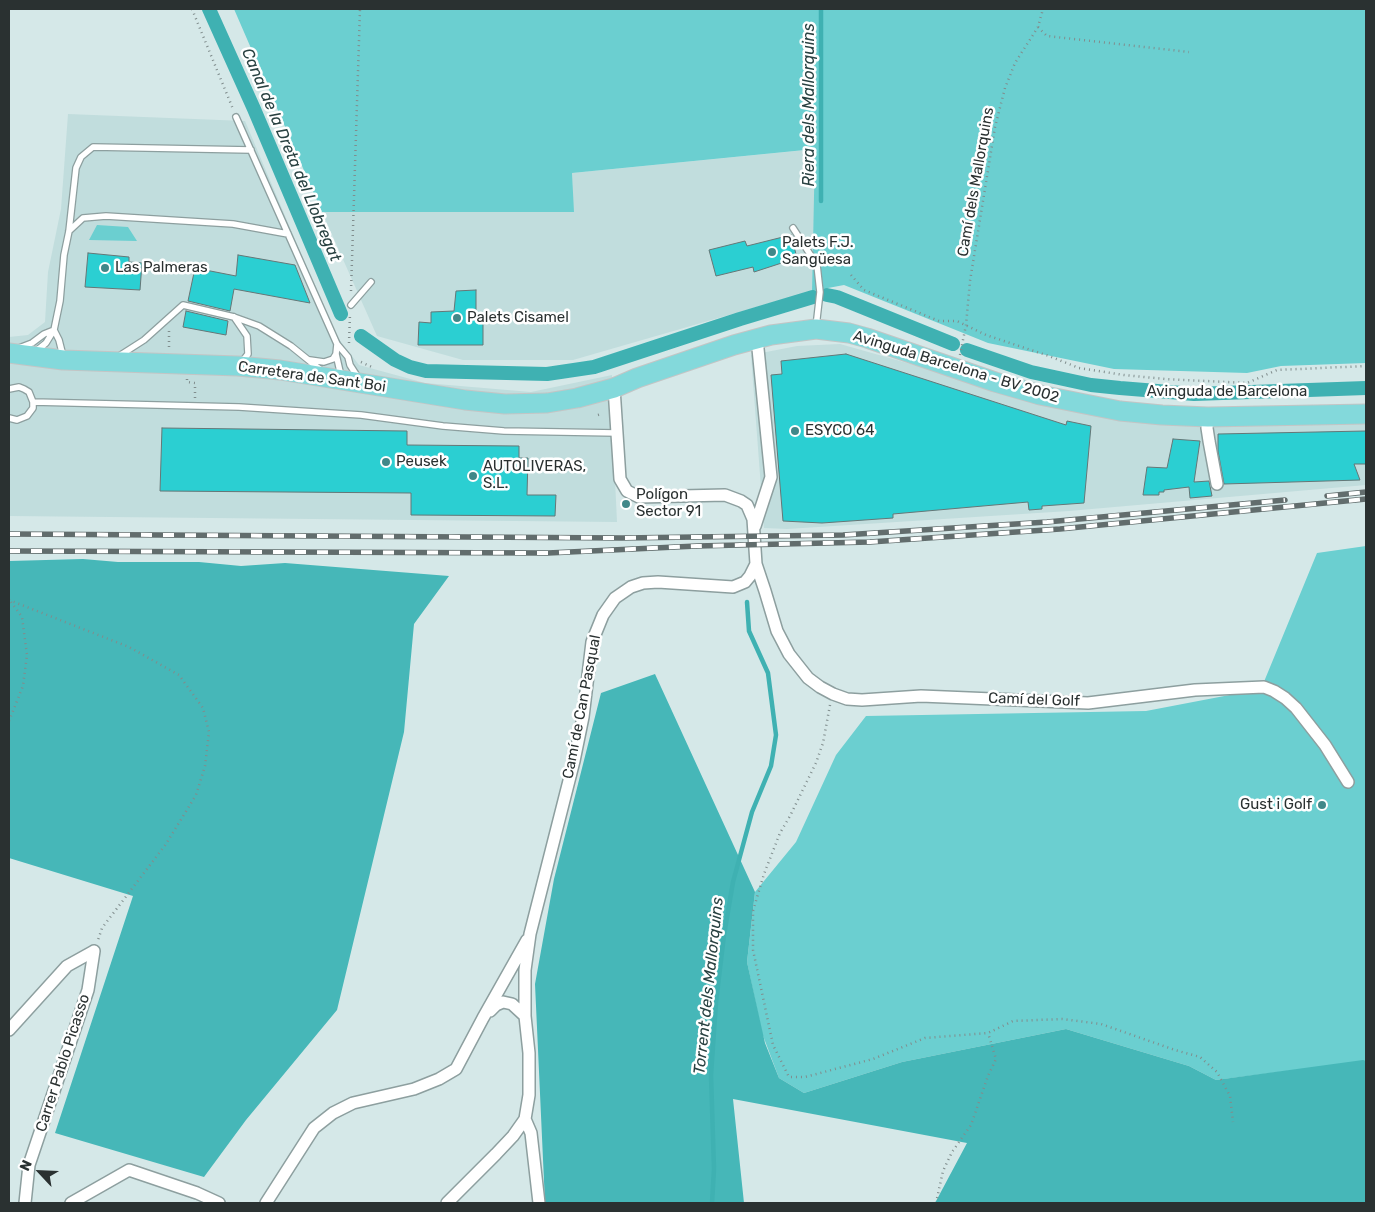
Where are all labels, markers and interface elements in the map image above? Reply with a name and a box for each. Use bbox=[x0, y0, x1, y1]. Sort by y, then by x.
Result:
water label: Riera dels Mallorquins bbox=[799, 23, 819, 187]
water label: Canal de la Dreta del Llobregat bbox=[237, 45, 345, 265]
street label: Camí dels Mallorquins bbox=[954, 106, 998, 258]
place label: Palets F.J. Sangüesa bbox=[782, 234, 854, 269]
marker: Palets F.J. Sangüesa bbox=[766, 246, 778, 258]
place label: Las Palmeras bbox=[115, 259, 208, 277]
marker: Las Palmeras bbox=[99, 262, 111, 274]
place label: Palets Cisamel bbox=[467, 309, 569, 327]
marker: Palets Cisamel bbox=[451, 312, 463, 324]
street label: Avinguda Barcelona - BV 2002 bbox=[851, 327, 1061, 407]
street label: Carretera de Sant Boi bbox=[237, 358, 387, 396]
street label: Avinguda de Barcelona bbox=[1147, 383, 1307, 401]
place label: ESYCO 64 bbox=[805, 422, 874, 440]
marker: ESYCO 64 bbox=[789, 425, 801, 437]
place label: Peusek bbox=[396, 453, 447, 471]
marker: Peusek bbox=[380, 456, 392, 468]
place label: AUTOLIVERAS, S.L. bbox=[483, 458, 586, 493]
marker: AUTOLIVERAS, S.L. bbox=[467, 470, 479, 482]
place label: Polígon Sector 91 bbox=[636, 486, 701, 521]
marker: Polígon Sector 91 bbox=[620, 498, 632, 510]
street label: Camí de Can Pasqual bbox=[559, 633, 605, 781]
street label: Camí del Golf bbox=[988, 689, 1080, 711]
place label: Gust i Golf bbox=[1240, 796, 1312, 814]
marker: Gust i Golf bbox=[1316, 799, 1328, 811]
water label: Torrent dels Mallorquins bbox=[690, 896, 728, 1076]
street label: Carrer Pablo Picasso bbox=[32, 992, 94, 1134]
north arrow bbox=[15, 1147, 65, 1197]
text: N bbox=[16, 1157, 36, 1174]

